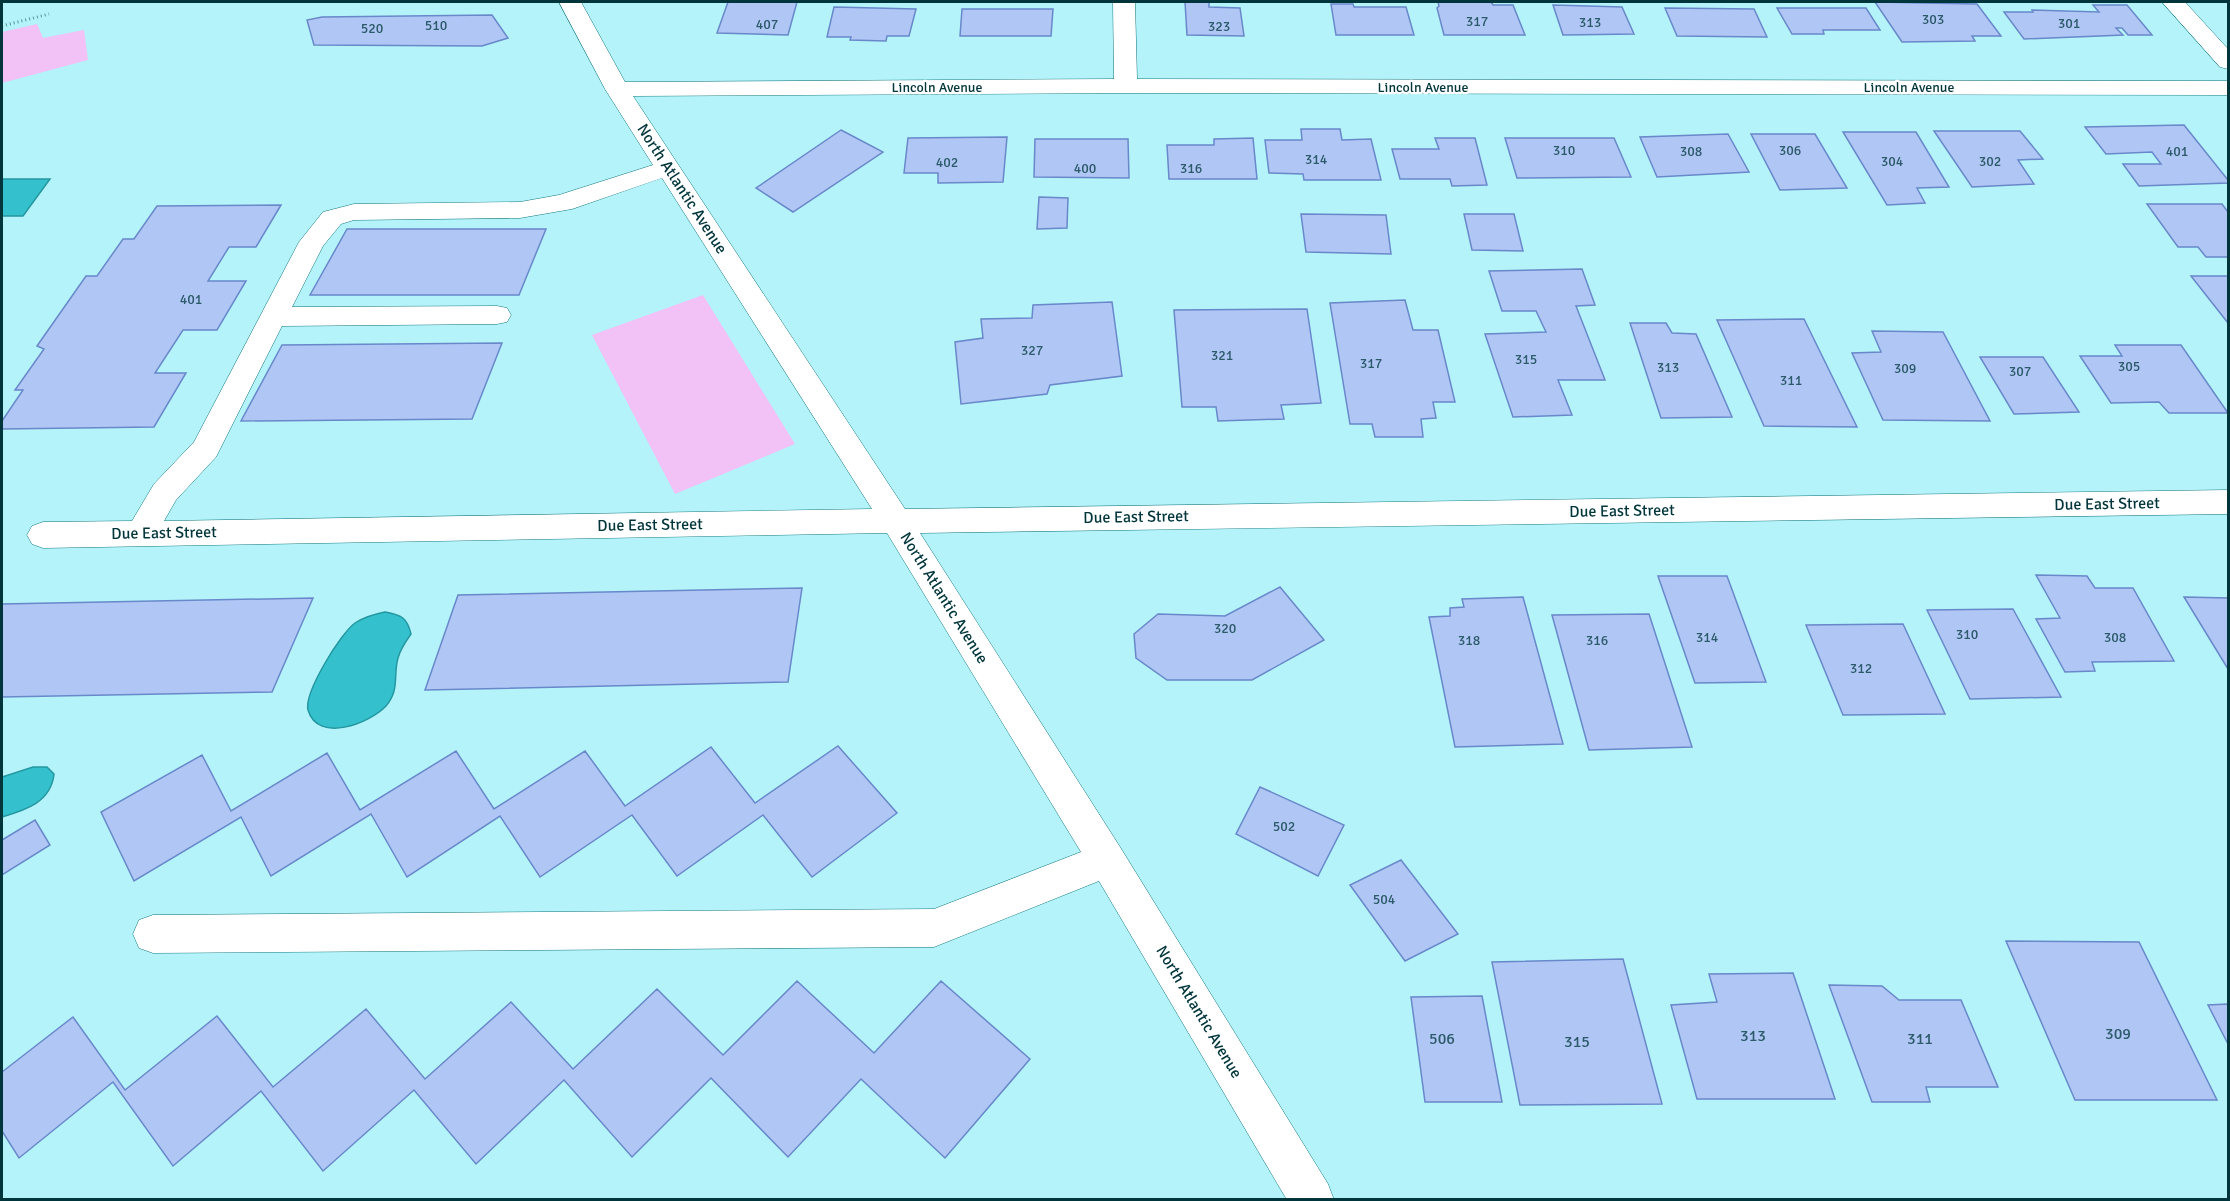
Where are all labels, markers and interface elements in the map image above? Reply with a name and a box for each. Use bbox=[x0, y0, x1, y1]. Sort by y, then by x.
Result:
house number: 303 bbox=[1922, 11, 1944, 28]
house number: 317 bbox=[1466, 13, 1488, 30]
house number: 313 bbox=[1579, 14, 1601, 31]
house number: 301 bbox=[2058, 15, 2080, 32]
house number: 407 bbox=[756, 16, 778, 33]
house number: 510 bbox=[425, 17, 447, 34]
house number: 323 bbox=[1208, 18, 1230, 35]
house number: 520 bbox=[361, 20, 383, 37]
street label: Lincoln Avenue bbox=[892, 79, 982, 96]
street label: Lincoln Avenue bbox=[1378, 79, 1468, 96]
street label: Lincoln Avenue bbox=[1864, 79, 1954, 96]
street label: North Atlantic Avenue bbox=[632, 120, 732, 258]
house number: 310 bbox=[1553, 142, 1575, 159]
house number: 306 bbox=[1779, 142, 1801, 159]
house number: 308 bbox=[1680, 143, 1702, 160]
house number: 401 bbox=[2166, 143, 2188, 160]
house number: 314 bbox=[1305, 151, 1328, 168]
house number: 304 bbox=[1881, 153, 1904, 170]
house number: 302 bbox=[1979, 153, 2001, 170]
house number: 402 bbox=[936, 154, 958, 171]
house number: 400 bbox=[1074, 160, 1096, 177]
house number: 316 bbox=[1180, 160, 1202, 177]
house number: 401 bbox=[180, 291, 202, 308]
house number: 327 bbox=[1021, 342, 1043, 359]
house number: 321 bbox=[1211, 347, 1233, 364]
house number: 315 bbox=[1515, 351, 1537, 368]
house number: 317 bbox=[1360, 355, 1382, 372]
house number: 305 bbox=[2118, 358, 2140, 375]
house number: 313 bbox=[1657, 359, 1679, 376]
house number: 309 bbox=[1894, 360, 1916, 377]
house number: 307 bbox=[2009, 363, 2031, 380]
house number: 311 bbox=[1780, 372, 1802, 389]
street label: Due East Street bbox=[2054, 493, 2160, 515]
street label: Due East Street bbox=[1569, 500, 1675, 522]
street label: Due East Street bbox=[1083, 506, 1189, 528]
street label: Due East Street bbox=[597, 514, 703, 536]
street label: Due East Street bbox=[111, 522, 217, 544]
street label: North Atlantic Avenue bbox=[895, 529, 993, 667]
house number: 320 bbox=[1214, 620, 1236, 637]
house number: 310 bbox=[1956, 626, 1978, 643]
house number: 314 bbox=[1696, 629, 1719, 646]
house number: 308 bbox=[2104, 629, 2126, 646]
house number: 318 bbox=[1458, 632, 1480, 649]
house number: 316 bbox=[1586, 632, 1608, 649]
house number: 312 bbox=[1850, 660, 1872, 677]
house number: 502 bbox=[1273, 818, 1295, 835]
house number: 504 bbox=[1373, 891, 1396, 908]
street label: North Atlantic Avenue bbox=[1152, 942, 1246, 1082]
house number: 309 bbox=[2105, 1024, 2131, 1044]
house number: 313 bbox=[1740, 1026, 1766, 1046]
house number: 506 bbox=[1429, 1029, 1455, 1049]
house number: 311 bbox=[1907, 1029, 1933, 1049]
house number: 315 bbox=[1564, 1032, 1590, 1052]

